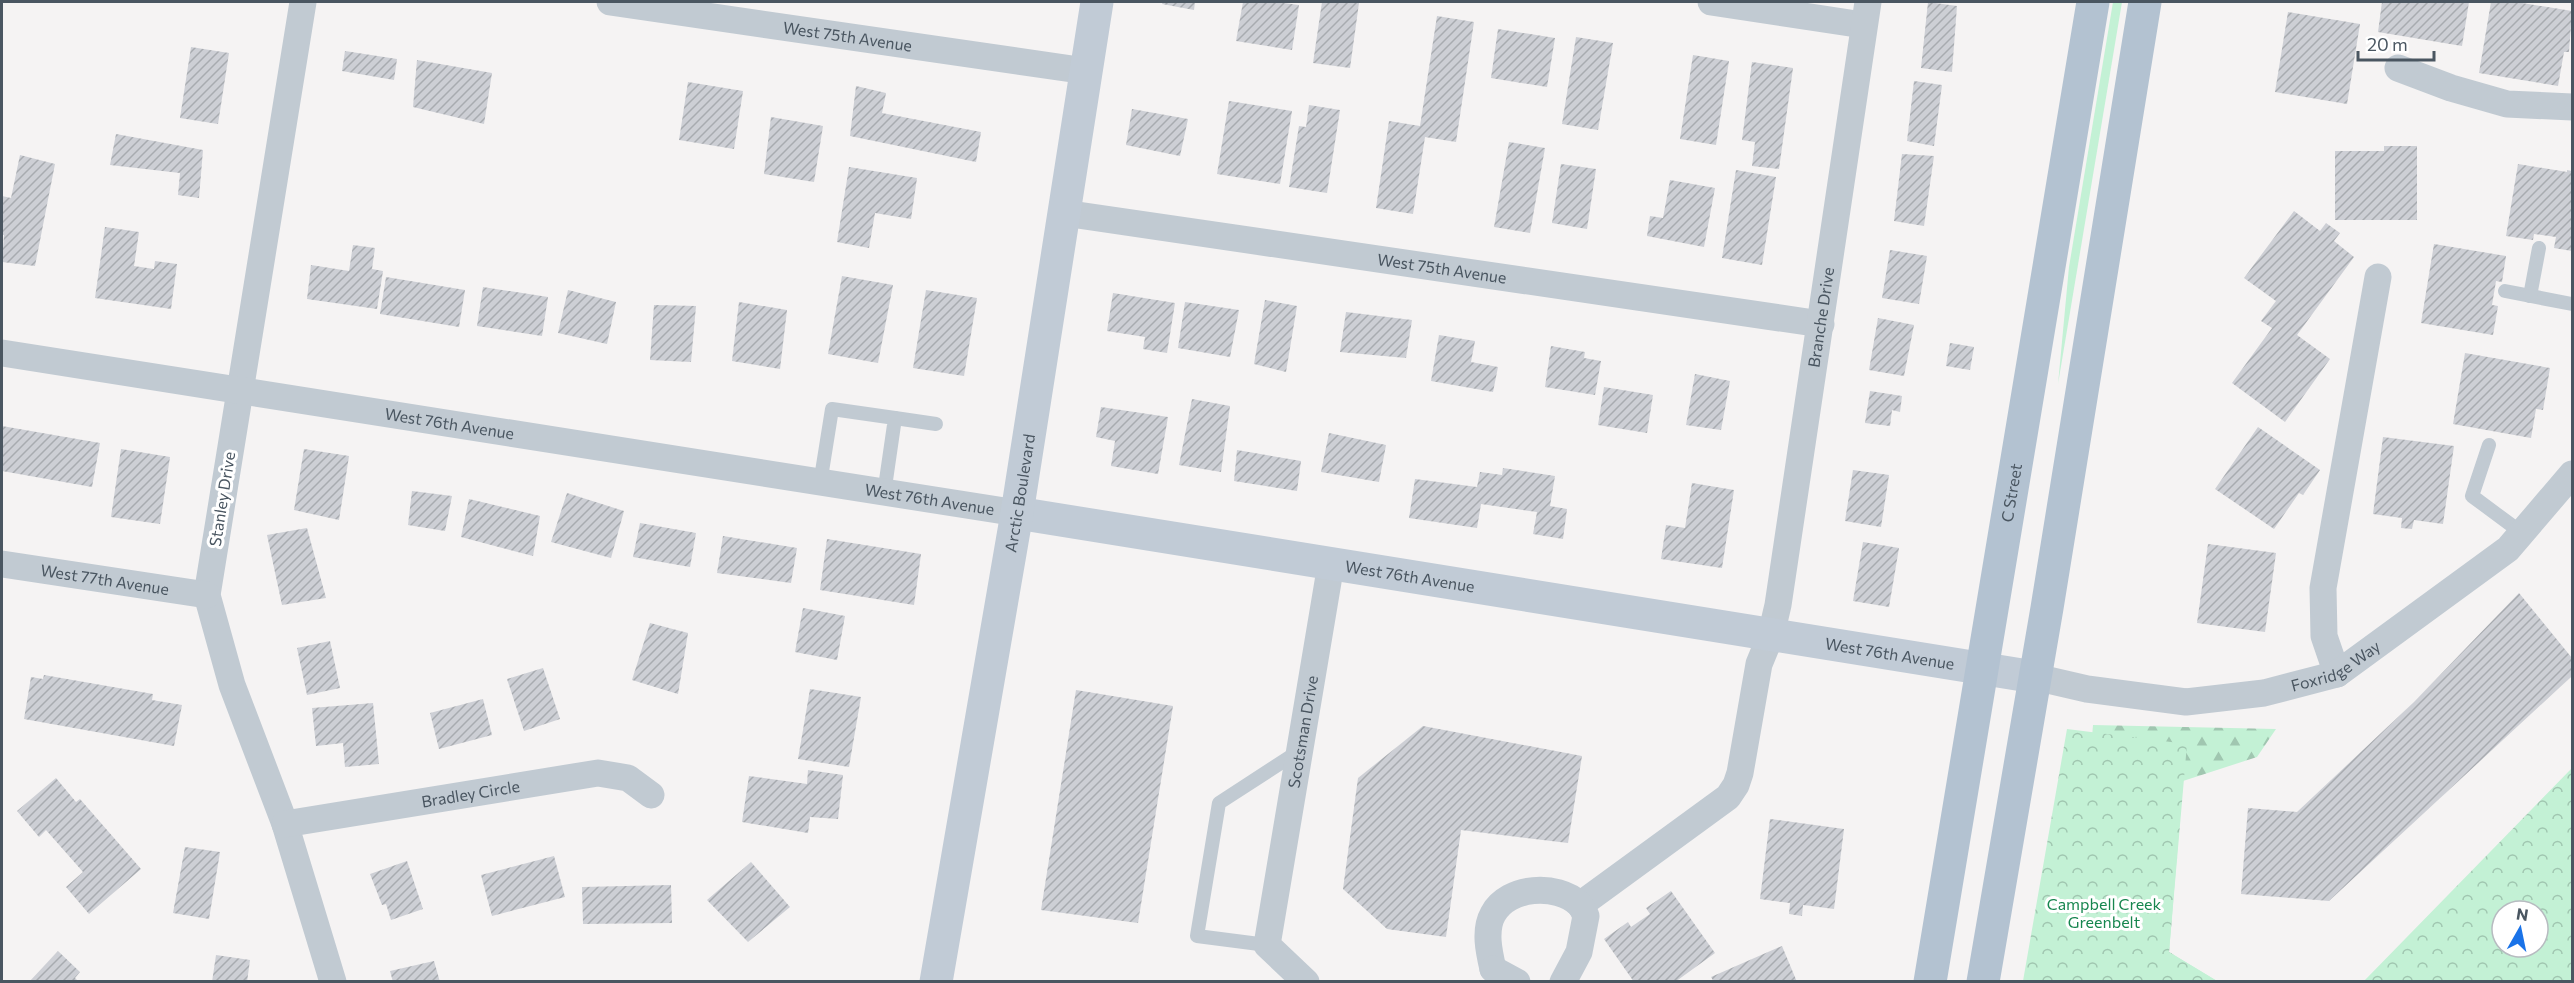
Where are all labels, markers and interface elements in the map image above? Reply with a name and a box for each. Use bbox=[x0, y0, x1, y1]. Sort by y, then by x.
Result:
street label: West 75th Avenue bbox=[782, 17, 913, 55]
scale bar bbox=[2358, 24, 2434, 62]
text: 20 m bbox=[2367, 33, 2408, 55]
street label: West 75th Avenue bbox=[1376, 249, 1508, 287]
street label: Branche Drive bbox=[1804, 266, 1837, 369]
street label: West 76th Avenue bbox=[383, 403, 516, 443]
street label: Arctic Boulevard bbox=[1000, 432, 1038, 554]
street label: Stanley Drive bbox=[205, 450, 238, 548]
street label: C Street bbox=[1997, 461, 2025, 523]
street label: West 76th Avenue bbox=[864, 479, 996, 518]
street label: West 76th Avenue bbox=[1344, 556, 1476, 596]
street label: West 77th Avenue bbox=[39, 560, 170, 598]
street label: West 76th Avenue bbox=[1824, 633, 1956, 673]
street label: Foxridge Way bbox=[2289, 636, 2383, 695]
street label: Scotsman Drive bbox=[1284, 674, 1321, 789]
street label: Bradley Circle bbox=[420, 776, 521, 811]
park label: Campbell Creek Greenbelt bbox=[2047, 894, 2162, 931]
north arrow bbox=[2490, 899, 2550, 959]
text: N bbox=[2515, 903, 2530, 924]

